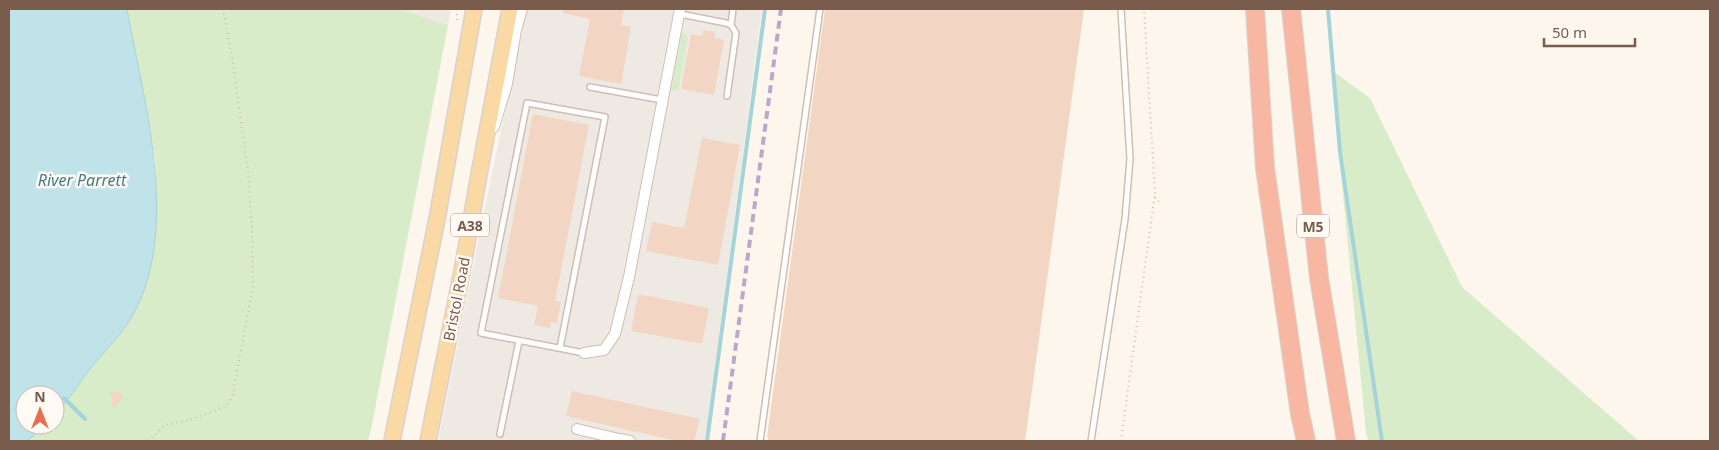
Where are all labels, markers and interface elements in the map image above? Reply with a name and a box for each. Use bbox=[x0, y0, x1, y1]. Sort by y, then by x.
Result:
scale bar bbox=[1544, 15, 1635, 47]
text: 50 m bbox=[1552, 22, 1587, 42]
water label: River Parrett bbox=[38, 169, 127, 191]
road number: A38 bbox=[451, 214, 489, 236]
road number: M5 bbox=[1297, 215, 1329, 238]
street label: Bristol Road bbox=[438, 255, 474, 343]
north arrow bbox=[15, 385, 65, 435]
text: N bbox=[34, 387, 46, 406]

